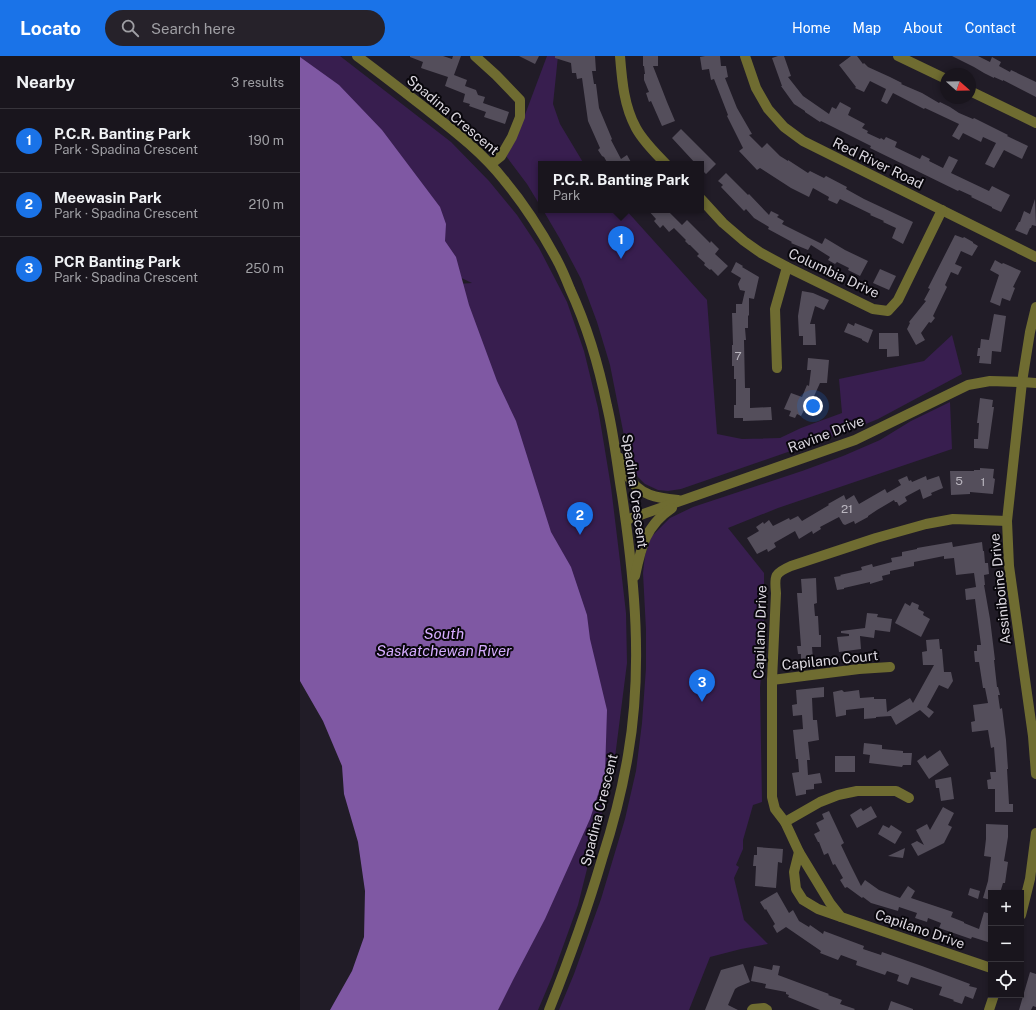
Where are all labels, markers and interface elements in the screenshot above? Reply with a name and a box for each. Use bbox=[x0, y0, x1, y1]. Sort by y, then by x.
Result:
search box bbox=[105, 10, 385, 46]
text: Locato bbox=[20, 17, 81, 39]
icon: search bbox=[119, 17, 141, 39]
text: Search here bbox=[151, 20, 235, 37]
text: Home bbox=[792, 20, 831, 36]
text: Map bbox=[853, 20, 881, 36]
text: About bbox=[903, 20, 943, 36]
text: Contact bbox=[965, 20, 1016, 36]
north arrow bbox=[940, 68, 976, 104]
text: Nearby bbox=[16, 72, 75, 92]
street label: Spadina Crescent bbox=[404, 72, 502, 158]
text: 3 results bbox=[231, 75, 284, 90]
text: P.C.R. Banting Park bbox=[54, 125, 191, 142]
text: 1 bbox=[26, 133, 32, 148]
text: 190 m bbox=[248, 133, 284, 148]
street label: Red River Road bbox=[830, 134, 926, 192]
text: Park · Spadina Crescent bbox=[54, 142, 198, 157]
popup bbox=[538, 161, 704, 213]
text: P.C.R. Banting Park bbox=[553, 171, 689, 188]
text: Park bbox=[553, 188, 580, 203]
text: Meewasin Park bbox=[54, 189, 162, 206]
text: 2 bbox=[25, 197, 33, 212]
text: 210 m bbox=[249, 197, 284, 212]
text: Park · Spadina Crescent bbox=[54, 206, 198, 221]
pin: 1 bbox=[608, 226, 634, 259]
street label: Columbia Drive bbox=[786, 245, 882, 301]
text: PCR Banting Park bbox=[54, 253, 181, 270]
text: 3 bbox=[25, 261, 33, 276]
text: 250 m bbox=[246, 261, 284, 276]
text: Park · Spadina Crescent bbox=[54, 270, 198, 285]
house number: 7 bbox=[734, 349, 742, 363]
your location bbox=[803, 396, 823, 416]
street label: Ravine Drive bbox=[786, 412, 866, 456]
street label: Spadina Crescent bbox=[619, 433, 651, 549]
house number: 5 bbox=[955, 474, 963, 488]
house number: 1 bbox=[981, 475, 985, 489]
pin: 2 bbox=[567, 502, 593, 535]
house number: 21 bbox=[841, 502, 853, 516]
street label: Assiniboine Drive bbox=[986, 533, 1014, 645]
street label: Capilano Drive bbox=[750, 585, 770, 679]
water label: South Saskatchewan River bbox=[376, 625, 512, 659]
street label: Capilano Court bbox=[781, 647, 879, 673]
pin: 3 bbox=[689, 669, 715, 702]
street label: Spadina Crescent bbox=[577, 752, 621, 868]
map controls bbox=[988, 890, 1024, 998]
button: + bbox=[988, 890, 1024, 926]
street label: Capilano Drive bbox=[873, 906, 967, 952]
button: − bbox=[988, 926, 1024, 962]
button: locate bbox=[988, 962, 1024, 998]

